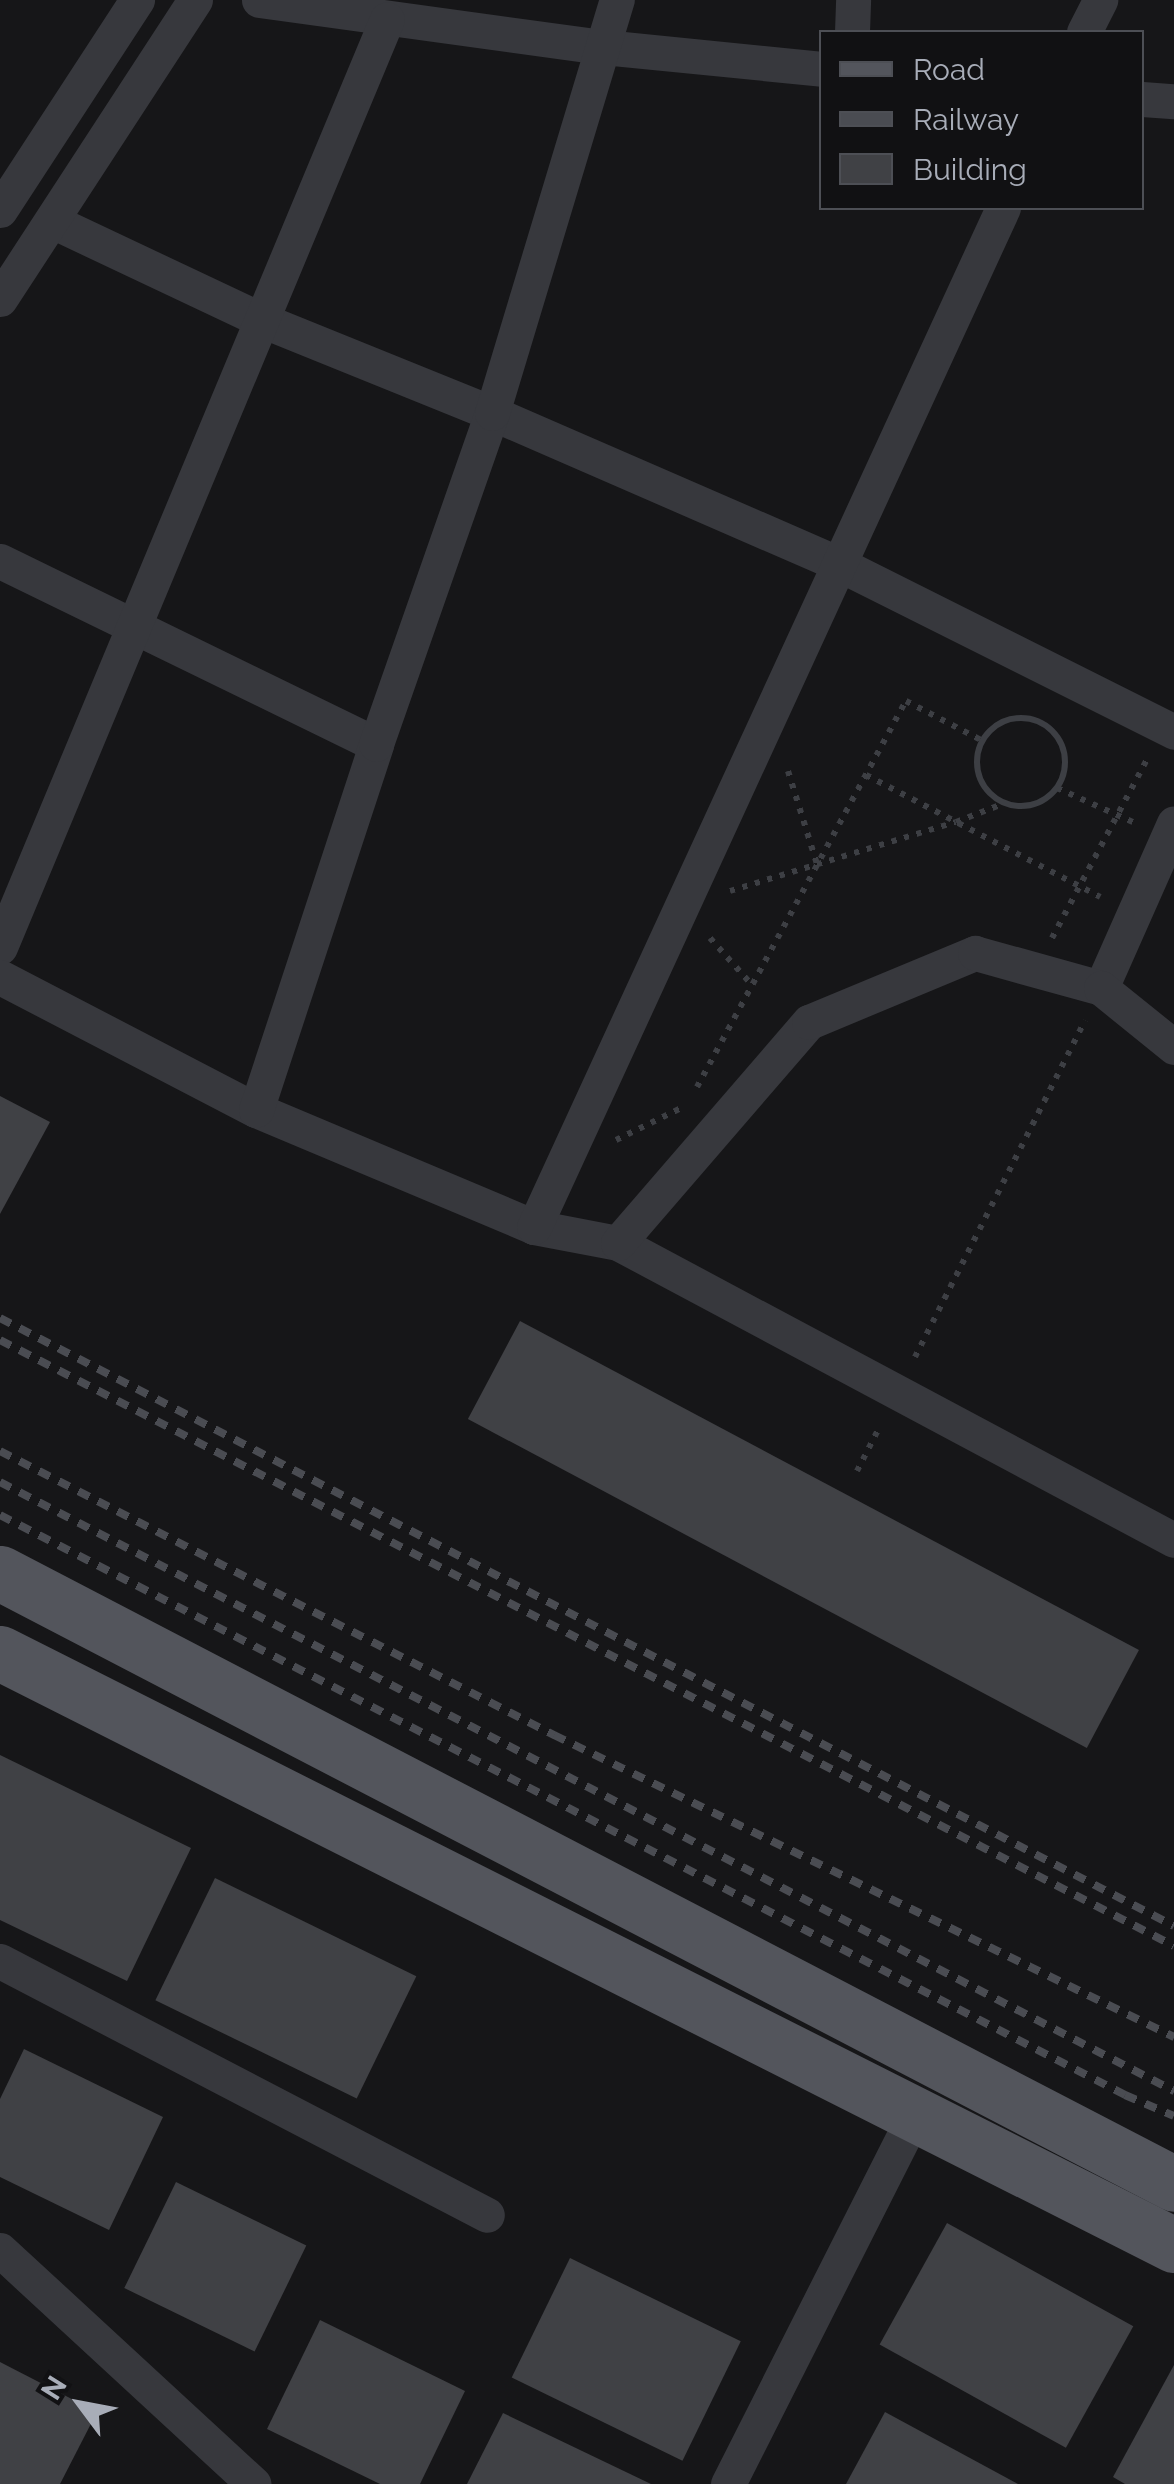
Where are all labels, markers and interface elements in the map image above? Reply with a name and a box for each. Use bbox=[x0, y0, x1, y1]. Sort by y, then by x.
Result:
legend bbox=[819, 30, 1144, 210]
text: Road bbox=[913, 52, 985, 87]
text: Railway bbox=[913, 102, 1019, 137]
text: Building bbox=[913, 152, 1027, 187]
north arrow bbox=[30, 2354, 130, 2454]
text: N bbox=[34, 2370, 74, 2406]

